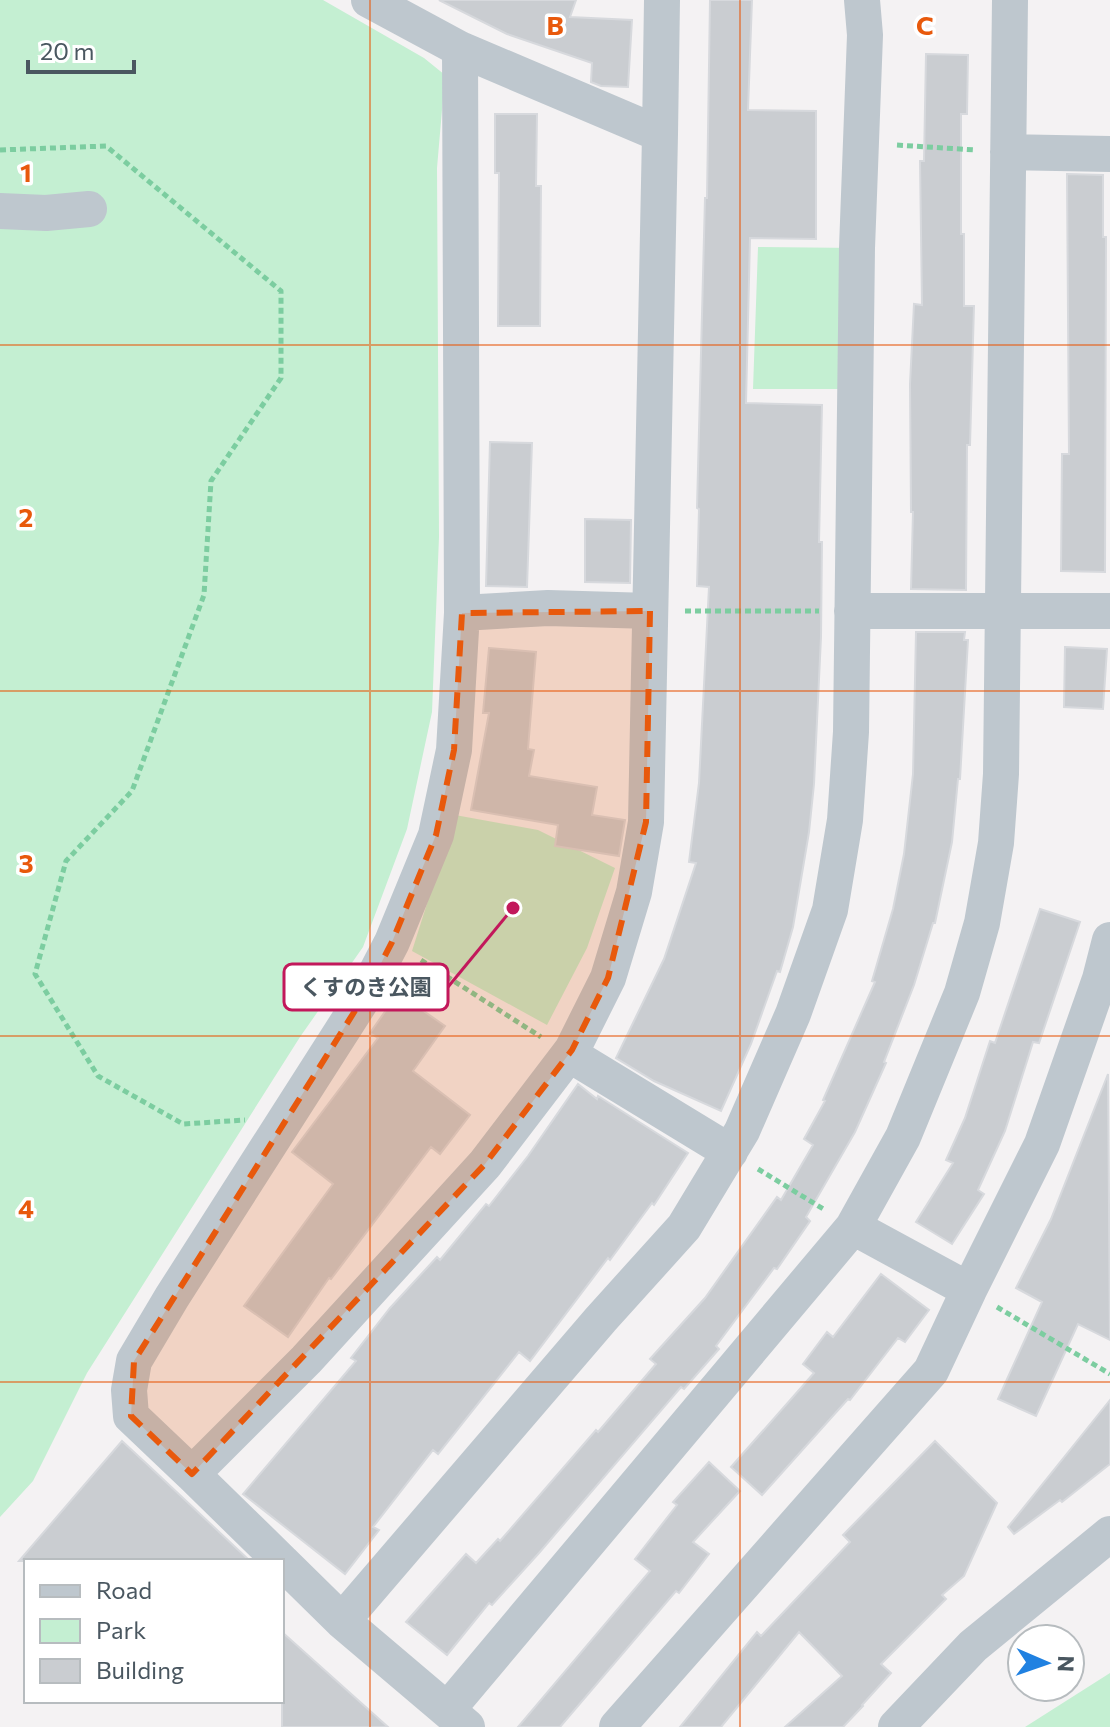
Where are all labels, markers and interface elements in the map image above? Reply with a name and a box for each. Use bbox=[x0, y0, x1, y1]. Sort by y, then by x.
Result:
text: B bbox=[546, 9, 564, 40]
text: C bbox=[916, 9, 934, 40]
scale bar bbox=[28, 24, 134, 74]
text: 20 m bbox=[40, 36, 94, 65]
text: 1 bbox=[20, 156, 32, 187]
text: 2 bbox=[19, 501, 33, 532]
text: 3 bbox=[18, 847, 34, 878]
callout: くすのき公園 bbox=[284, 964, 448, 1010]
text: くすのき公園 bbox=[300, 973, 432, 1000]
text: 4 bbox=[18, 1192, 34, 1223]
legend bbox=[24, 1559, 284, 1703]
text: Road bbox=[96, 1575, 152, 1604]
text: Park bbox=[96, 1615, 146, 1644]
north arrow bbox=[1006, 1623, 1086, 1703]
text: Building bbox=[96, 1655, 184, 1684]
text: N bbox=[1053, 1655, 1080, 1672]

